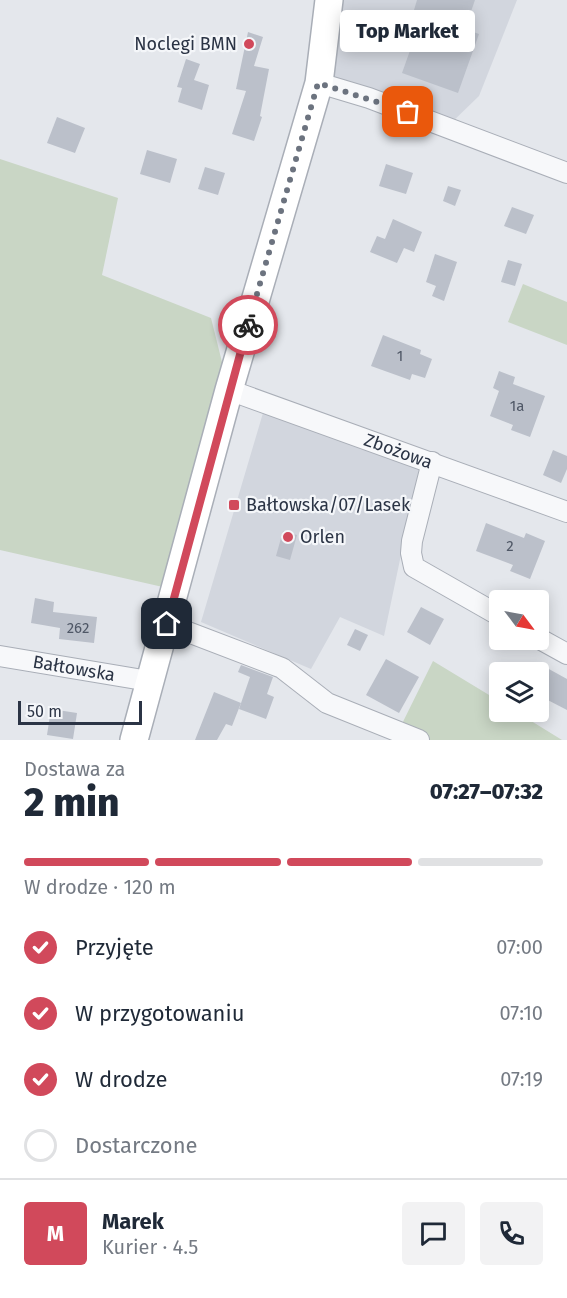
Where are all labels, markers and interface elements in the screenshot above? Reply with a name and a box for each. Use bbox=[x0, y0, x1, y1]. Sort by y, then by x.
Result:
callout: Top Market bbox=[340, 10, 476, 52]
text: Top Market bbox=[356, 19, 459, 43]
place label: Noclegi BMN bbox=[134, 33, 237, 55]
marker: Noclegi BMN bbox=[242, 37, 256, 51]
pin bbox=[382, 86, 433, 137]
icon: bag bbox=[391, 95, 424, 128]
courier bbox=[218, 295, 278, 355]
icon: bike bbox=[232, 309, 265, 342]
house number: 1 bbox=[397, 347, 403, 365]
house number: 1a bbox=[510, 397, 524, 415]
street label: Zbożowa bbox=[361, 429, 436, 474]
place label: Bałtowska/07/Lasek bbox=[246, 494, 411, 516]
marker: Bałtowska/07/Lasek bbox=[227, 498, 241, 512]
place label: Orlen bbox=[300, 526, 345, 548]
marker: Orlen bbox=[281, 530, 295, 544]
house number: 2 bbox=[506, 537, 514, 555]
north arrow bbox=[489, 590, 549, 650]
map controls bbox=[489, 590, 549, 722]
pin bbox=[141, 598, 192, 649]
icon: home bbox=[150, 607, 183, 640]
house number: 262 bbox=[67, 619, 89, 637]
street label: Bałtowska bbox=[31, 651, 117, 686]
button: layers bbox=[489, 662, 549, 722]
scale bar bbox=[18, 698, 142, 726]
text: 50 m bbox=[27, 702, 62, 721]
text: Dostawa za bbox=[24, 757, 125, 781]
text: 07:27–07:32 bbox=[430, 778, 543, 805]
text: 2 min bbox=[24, 780, 120, 826]
text: W drodze · 120 m bbox=[24, 875, 176, 899]
icon: check bbox=[24, 931, 57, 964]
text: Przyjęte bbox=[75, 934, 154, 961]
text: 07:00 bbox=[496, 935, 543, 959]
icon: check bbox=[24, 997, 57, 1030]
text: W przygotowaniu bbox=[75, 1000, 245, 1027]
text: 07:10 bbox=[500, 1001, 543, 1025]
icon: check bbox=[24, 1063, 57, 1096]
text: W drodze bbox=[75, 1066, 167, 1093]
text: 07:19 bbox=[500, 1067, 543, 1091]
text: Dostarczone bbox=[75, 1132, 198, 1159]
button: chat bbox=[402, 1202, 465, 1265]
button: phone bbox=[480, 1202, 543, 1265]
text: Marek bbox=[102, 1208, 164, 1235]
text: M bbox=[47, 1220, 64, 1247]
text: Kurier · 4.5 bbox=[102, 1235, 198, 1259]

